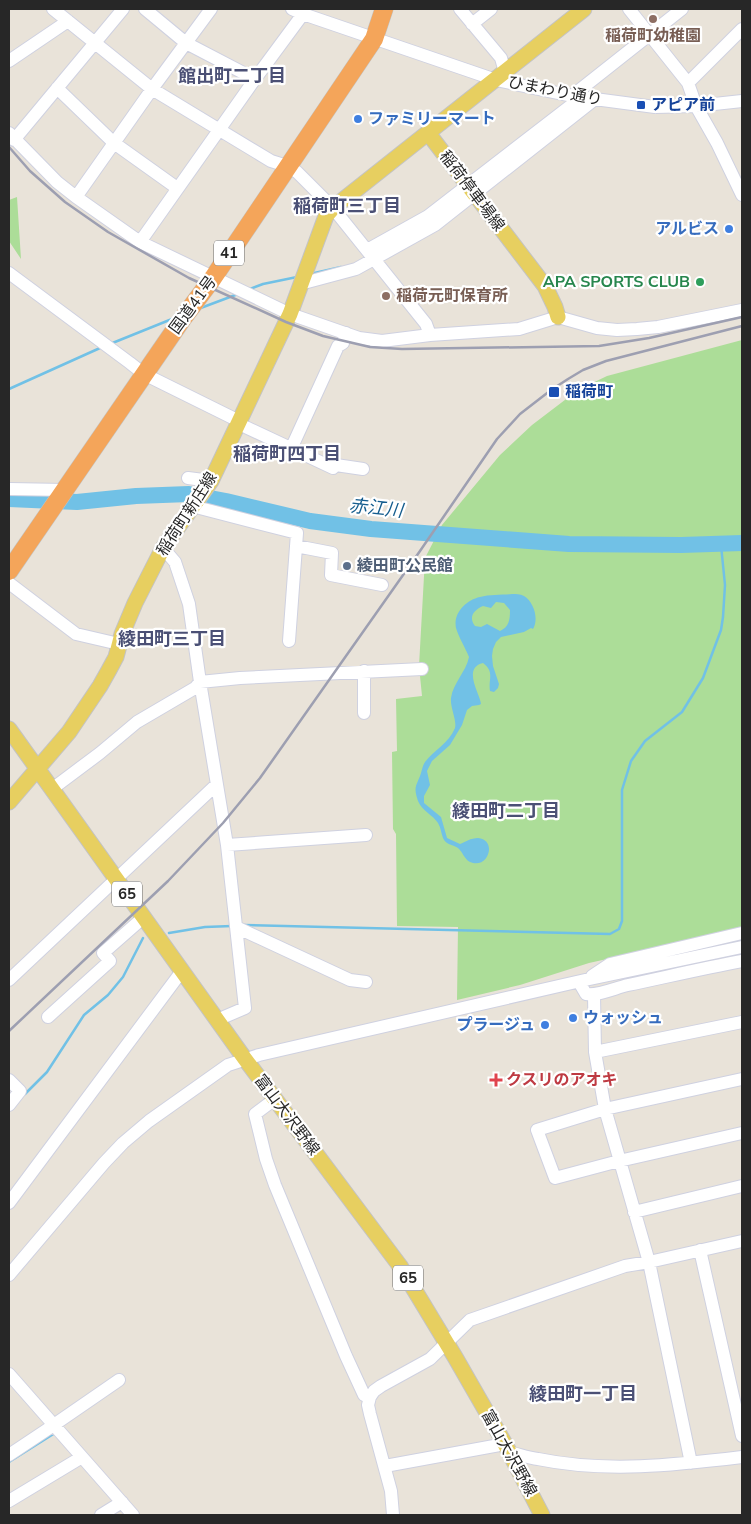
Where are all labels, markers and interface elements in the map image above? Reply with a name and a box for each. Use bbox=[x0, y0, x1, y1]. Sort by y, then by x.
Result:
marker: 稲荷町幼稚園 bbox=[647, 13, 659, 25]
place label: 稲荷町幼稚園 bbox=[605, 25, 701, 47]
district label: 館出町二丁目 bbox=[178, 64, 286, 88]
street label: ひまわり通り bbox=[506, 71, 604, 111]
place label: アピア前 bbox=[651, 94, 715, 116]
marker: アピア前 bbox=[635, 99, 647, 111]
place label: ファミリーマート bbox=[368, 108, 496, 130]
marker: ファミリーマート bbox=[352, 113, 364, 125]
street label: 稲荷停車場線 bbox=[434, 146, 510, 236]
district label: 稲荷町三丁目 bbox=[293, 194, 401, 218]
place label: アルビス bbox=[655, 218, 719, 240]
marker: アルビス bbox=[723, 223, 735, 235]
road number: 41 bbox=[214, 240, 244, 266]
street label: 国道41号 bbox=[164, 271, 222, 339]
place label: APA SPORTS CLUB bbox=[543, 271, 690, 293]
marker: APA SPORTS CLUB bbox=[694, 276, 706, 288]
place label: 稲荷元町保育所 bbox=[396, 285, 508, 307]
marker: 稲荷元町保育所 bbox=[380, 290, 392, 302]
place label: 稲荷町 bbox=[565, 381, 613, 403]
marker: 稲荷町 bbox=[547, 385, 561, 399]
district label: 稲荷町四丁目 bbox=[233, 442, 341, 466]
street label: 稲荷町新庄線 bbox=[152, 468, 222, 560]
water label: 赤江川 bbox=[348, 493, 406, 523]
place label: 綾田町公民館 bbox=[357, 555, 453, 577]
marker: 綾田町公民館 bbox=[341, 560, 353, 572]
district label: 綾田町三丁目 bbox=[118, 627, 226, 651]
district label: 綾田町二丁目 bbox=[452, 799, 560, 823]
road number: 65 bbox=[112, 882, 142, 906]
place label: ウォッシュ bbox=[583, 1007, 663, 1029]
marker: ウォッシュ bbox=[567, 1012, 579, 1024]
place label: プラージュ bbox=[456, 1014, 535, 1036]
marker: プラージュ bbox=[539, 1019, 551, 1031]
place label: クスリのアオキ bbox=[506, 1069, 618, 1091]
street label: 富山大沢野線 bbox=[249, 1070, 325, 1160]
marker: クスリのアオキ bbox=[490, 1074, 502, 1086]
road number: 65 bbox=[393, 1266, 423, 1290]
district label: 綾田町一丁目 bbox=[529, 1382, 637, 1406]
street label: 富山大沢野線 bbox=[476, 1406, 542, 1500]

